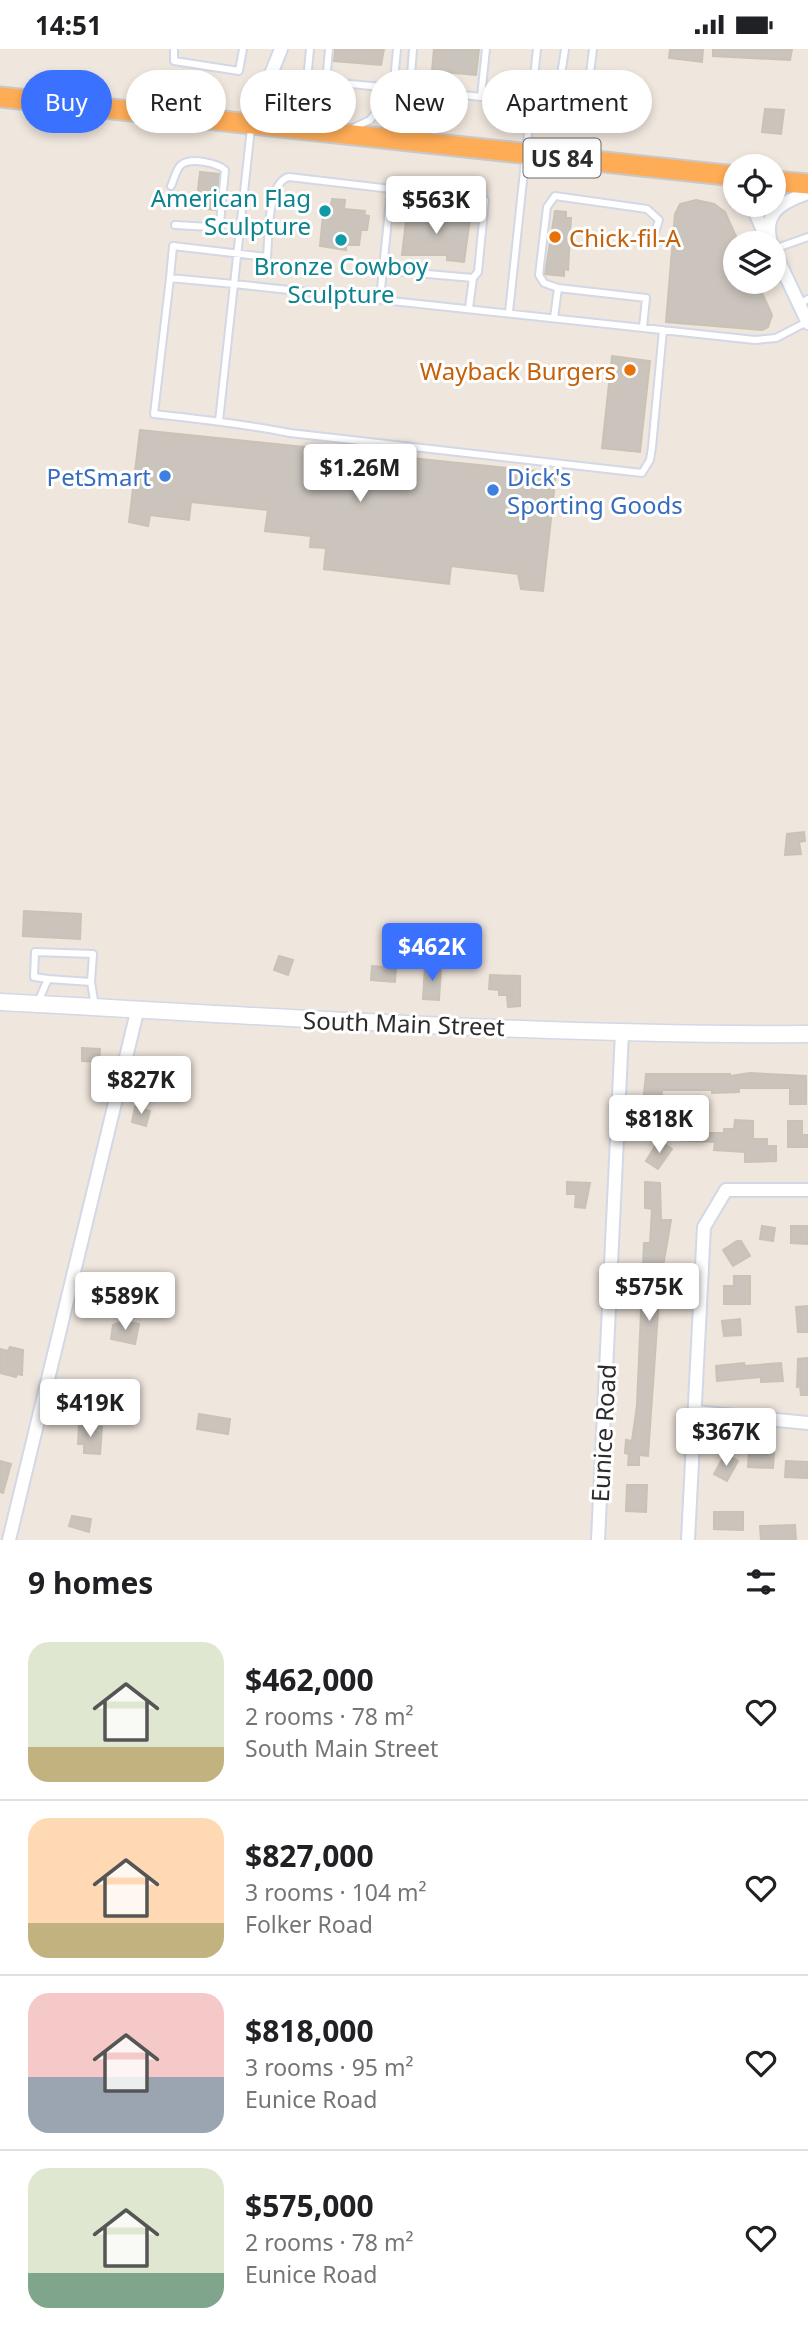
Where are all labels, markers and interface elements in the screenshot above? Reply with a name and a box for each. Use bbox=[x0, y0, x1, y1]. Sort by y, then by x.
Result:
text: 14:51 bbox=[35, 7, 102, 43]
chip: Buy bbox=[21, 70, 112, 133]
chip: Rent bbox=[126, 70, 226, 133]
chip: Filters bbox=[240, 70, 356, 133]
chip: New bbox=[370, 70, 468, 133]
chip: Apartment bbox=[482, 70, 652, 133]
road number: US 84 bbox=[524, 139, 600, 177]
map controls bbox=[723, 154, 786, 294]
button: locate bbox=[723, 154, 786, 217]
pin: $563K bbox=[387, 177, 485, 236]
place label: American Flag Sculpture bbox=[151, 181, 311, 242]
text: $563K bbox=[402, 183, 470, 215]
marker: American Flag Sculpture bbox=[317, 203, 333, 219]
place label: Chick-fil-A bbox=[569, 221, 682, 254]
marker: Chick-fil-A bbox=[547, 229, 563, 245]
button: layers bbox=[723, 231, 786, 294]
marker: Bronze Cowboy Sculpture bbox=[333, 232, 349, 248]
place label: Bronze Cowboy Sculpture bbox=[254, 249, 429, 310]
place label: Wayback Burgers bbox=[420, 354, 616, 387]
marker: Wayback Burgers bbox=[622, 362, 638, 378]
pin: $1.26M bbox=[303, 445, 417, 504]
text: $1.26M bbox=[320, 451, 400, 483]
place label: PetSmart bbox=[47, 460, 151, 493]
place label: Dick's Sporting Goods bbox=[507, 460, 683, 521]
marker: PetSmart bbox=[157, 468, 173, 484]
marker: Dick's Sporting Goods bbox=[485, 482, 501, 498]
pin: $462K bbox=[383, 923, 481, 983]
text: $462K bbox=[398, 930, 466, 962]
street label: South Main Street bbox=[303, 1003, 506, 1043]
pin: $827K bbox=[92, 1056, 190, 1116]
text: $827K bbox=[107, 1063, 175, 1095]
pin: $818K bbox=[610, 1095, 708, 1155]
text: $818K bbox=[625, 1102, 693, 1134]
pin: $575K bbox=[600, 1263, 698, 1323]
text: $575K bbox=[615, 1270, 683, 1302]
pin: $589K bbox=[76, 1273, 174, 1332]
text: $589K bbox=[91, 1279, 159, 1311]
street label: Eunice Road bbox=[583, 1363, 623, 1503]
pin: $419K bbox=[41, 1379, 139, 1439]
text: $419K bbox=[56, 1386, 124, 1418]
pin: $367K bbox=[677, 1409, 775, 1468]
text: $367K bbox=[692, 1415, 760, 1447]
text: 9 homes bbox=[28, 1562, 153, 1603]
icon: filters bbox=[742, 1563, 780, 1601]
text: $462,000 bbox=[245, 1659, 374, 1700]
icon: home bbox=[84, 1670, 168, 1754]
icon: heart bbox=[742, 1693, 780, 1731]
text: 2 rooms · 78 m² bbox=[245, 1700, 414, 1732]
text: South Main Street bbox=[245, 1732, 438, 1764]
text: $827,000 bbox=[245, 1835, 374, 1876]
icon: home bbox=[84, 1846, 168, 1930]
icon: heart bbox=[742, 1869, 780, 1907]
text: 3 rooms · 104 m² bbox=[245, 1876, 427, 1908]
text: Folker Road bbox=[245, 1908, 373, 1940]
text: $818,000 bbox=[245, 2010, 374, 2051]
icon: home bbox=[84, 2021, 168, 2105]
icon: heart bbox=[742, 2044, 780, 2082]
text: 3 rooms · 95 m² bbox=[245, 2051, 414, 2083]
text: Eunice Road bbox=[245, 2083, 377, 2115]
text: $575,000 bbox=[245, 2185, 374, 2226]
icon: home bbox=[84, 2196, 168, 2280]
icon: heart bbox=[742, 2219, 780, 2257]
text: 2 rooms · 78 m² bbox=[245, 2226, 414, 2258]
text: Eunice Road bbox=[245, 2258, 377, 2290]

